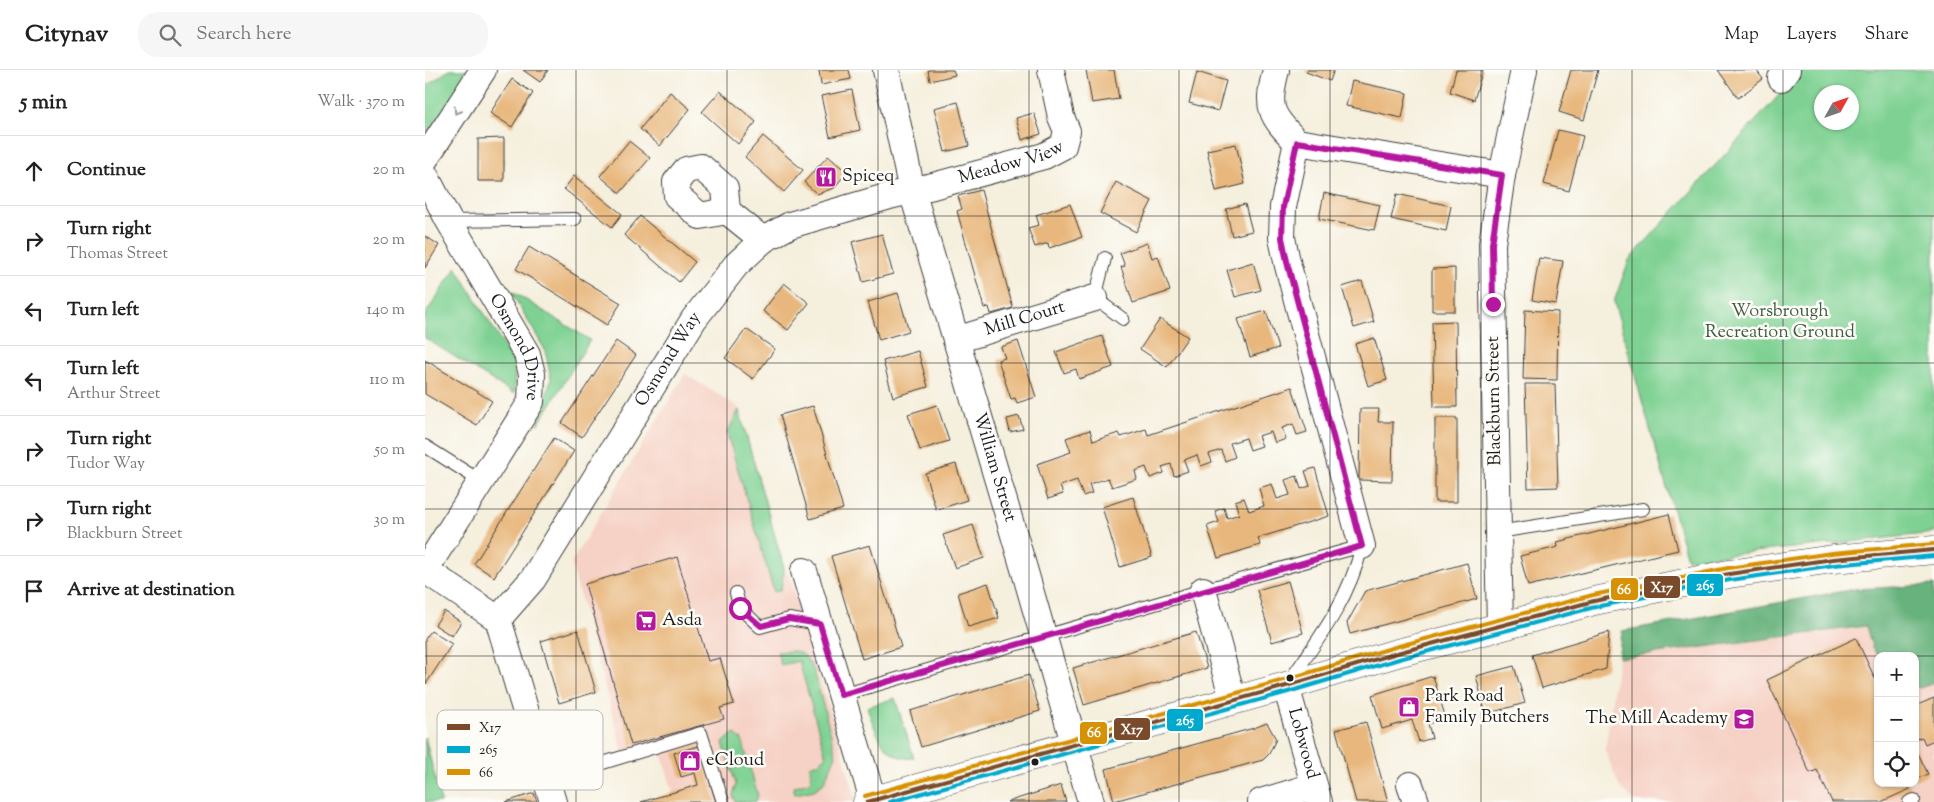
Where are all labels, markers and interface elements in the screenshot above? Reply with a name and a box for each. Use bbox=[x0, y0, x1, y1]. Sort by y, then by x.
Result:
search box bbox=[138, 12, 488, 57]
text: Citynav bbox=[25, 18, 108, 52]
icon: search bbox=[156, 21, 184, 49]
text: Search here bbox=[196, 21, 292, 48]
text: Map bbox=[1724, 22, 1759, 48]
text: Layers bbox=[1787, 22, 1837, 48]
text: Share bbox=[1865, 22, 1909, 48]
north arrow bbox=[1814, 85, 1859, 130]
text: 5 min bbox=[20, 88, 67, 118]
text: Walk · 370 m bbox=[317, 91, 405, 114]
one-way arrow bbox=[454, 105, 463, 115]
street label: Meadow View bbox=[956, 134, 1069, 192]
icon: ahead bbox=[20, 157, 48, 185]
text: Continue bbox=[67, 157, 146, 184]
text: 20 m bbox=[372, 159, 405, 182]
place label: Spiceq bbox=[842, 164, 894, 190]
restaurant icon: Spiceq bbox=[814, 165, 838, 189]
text: Turn right bbox=[67, 216, 151, 243]
icon: right bbox=[20, 227, 48, 255]
text: 20 m bbox=[372, 229, 405, 252]
text: Thomas Street bbox=[67, 243, 168, 266]
street label: Osmond Drive bbox=[482, 289, 545, 401]
route end bbox=[1482, 293, 1505, 316]
street label: Mill Court bbox=[982, 295, 1068, 344]
icon: left bbox=[20, 297, 48, 325]
text: Turn left bbox=[67, 297, 139, 324]
text: 140 m bbox=[367, 299, 405, 322]
park label: Worsbrough Recreation Ground bbox=[1705, 299, 1855, 346]
street label: Osmond Way bbox=[629, 306, 708, 412]
street label: Blackburn Street bbox=[1481, 336, 1509, 466]
text: Turn left bbox=[67, 356, 139, 383]
icon: left bbox=[20, 367, 48, 395]
text: 110 m bbox=[369, 369, 405, 392]
text: Arthur Street bbox=[67, 383, 160, 406]
street label: William Street bbox=[965, 410, 1022, 525]
text: Turn right bbox=[67, 426, 151, 453]
icon: right bbox=[20, 437, 48, 465]
text: 50 m bbox=[374, 439, 405, 462]
text: Tudor Way bbox=[67, 453, 145, 476]
text: Turn right bbox=[67, 496, 151, 523]
icon: right bbox=[20, 507, 48, 535]
text: 30 m bbox=[374, 509, 405, 532]
text: Blackburn Street bbox=[67, 523, 182, 546]
line badge: 265 bbox=[1686, 573, 1724, 597]
line badge: X17 bbox=[1643, 575, 1681, 599]
icon: arrive bbox=[20, 577, 48, 605]
text: Arrive at destination bbox=[67, 577, 235, 604]
line badge: 66 bbox=[1610, 577, 1639, 601]
text: 265 bbox=[1696, 577, 1714, 597]
text: X17 bbox=[1651, 579, 1674, 599]
text: 66 bbox=[1617, 581, 1631, 601]
route start bbox=[729, 597, 752, 620]
place label: Asda bbox=[662, 608, 702, 634]
supermarket icon: Asda bbox=[634, 609, 658, 633]
map controls bbox=[1874, 652, 1919, 787]
button: + bbox=[1874, 652, 1919, 697]
unlabelled marker bbox=[1285, 673, 1295, 683]
place label: Park Road Family Butchers bbox=[1425, 684, 1549, 731]
shop icon: Park Road Family Butchers bbox=[1397, 695, 1421, 719]
button: − bbox=[1874, 697, 1919, 742]
street label: Lobwood bbox=[1280, 705, 1325, 782]
place label: The Mill Academy bbox=[1586, 706, 1728, 732]
school or university icon: The Mill Academy bbox=[1732, 707, 1756, 731]
line badge: 265 bbox=[1166, 708, 1204, 732]
legend bbox=[437, 710, 603, 790]
text: 265 bbox=[1176, 712, 1194, 732]
line badge: X17 bbox=[1113, 717, 1151, 741]
text: X17 bbox=[479, 719, 501, 739]
line badge: 66 bbox=[1079, 721, 1108, 745]
text: X17 bbox=[1121, 721, 1144, 741]
text: 66 bbox=[1087, 724, 1101, 744]
text: 265 bbox=[479, 741, 498, 761]
button: locate bbox=[1874, 742, 1919, 787]
place label: eCloud bbox=[706, 748, 764, 774]
shop icon: eCloud bbox=[678, 749, 702, 773]
unlabelled marker bbox=[1030, 757, 1040, 767]
text: 66 bbox=[479, 764, 493, 784]

